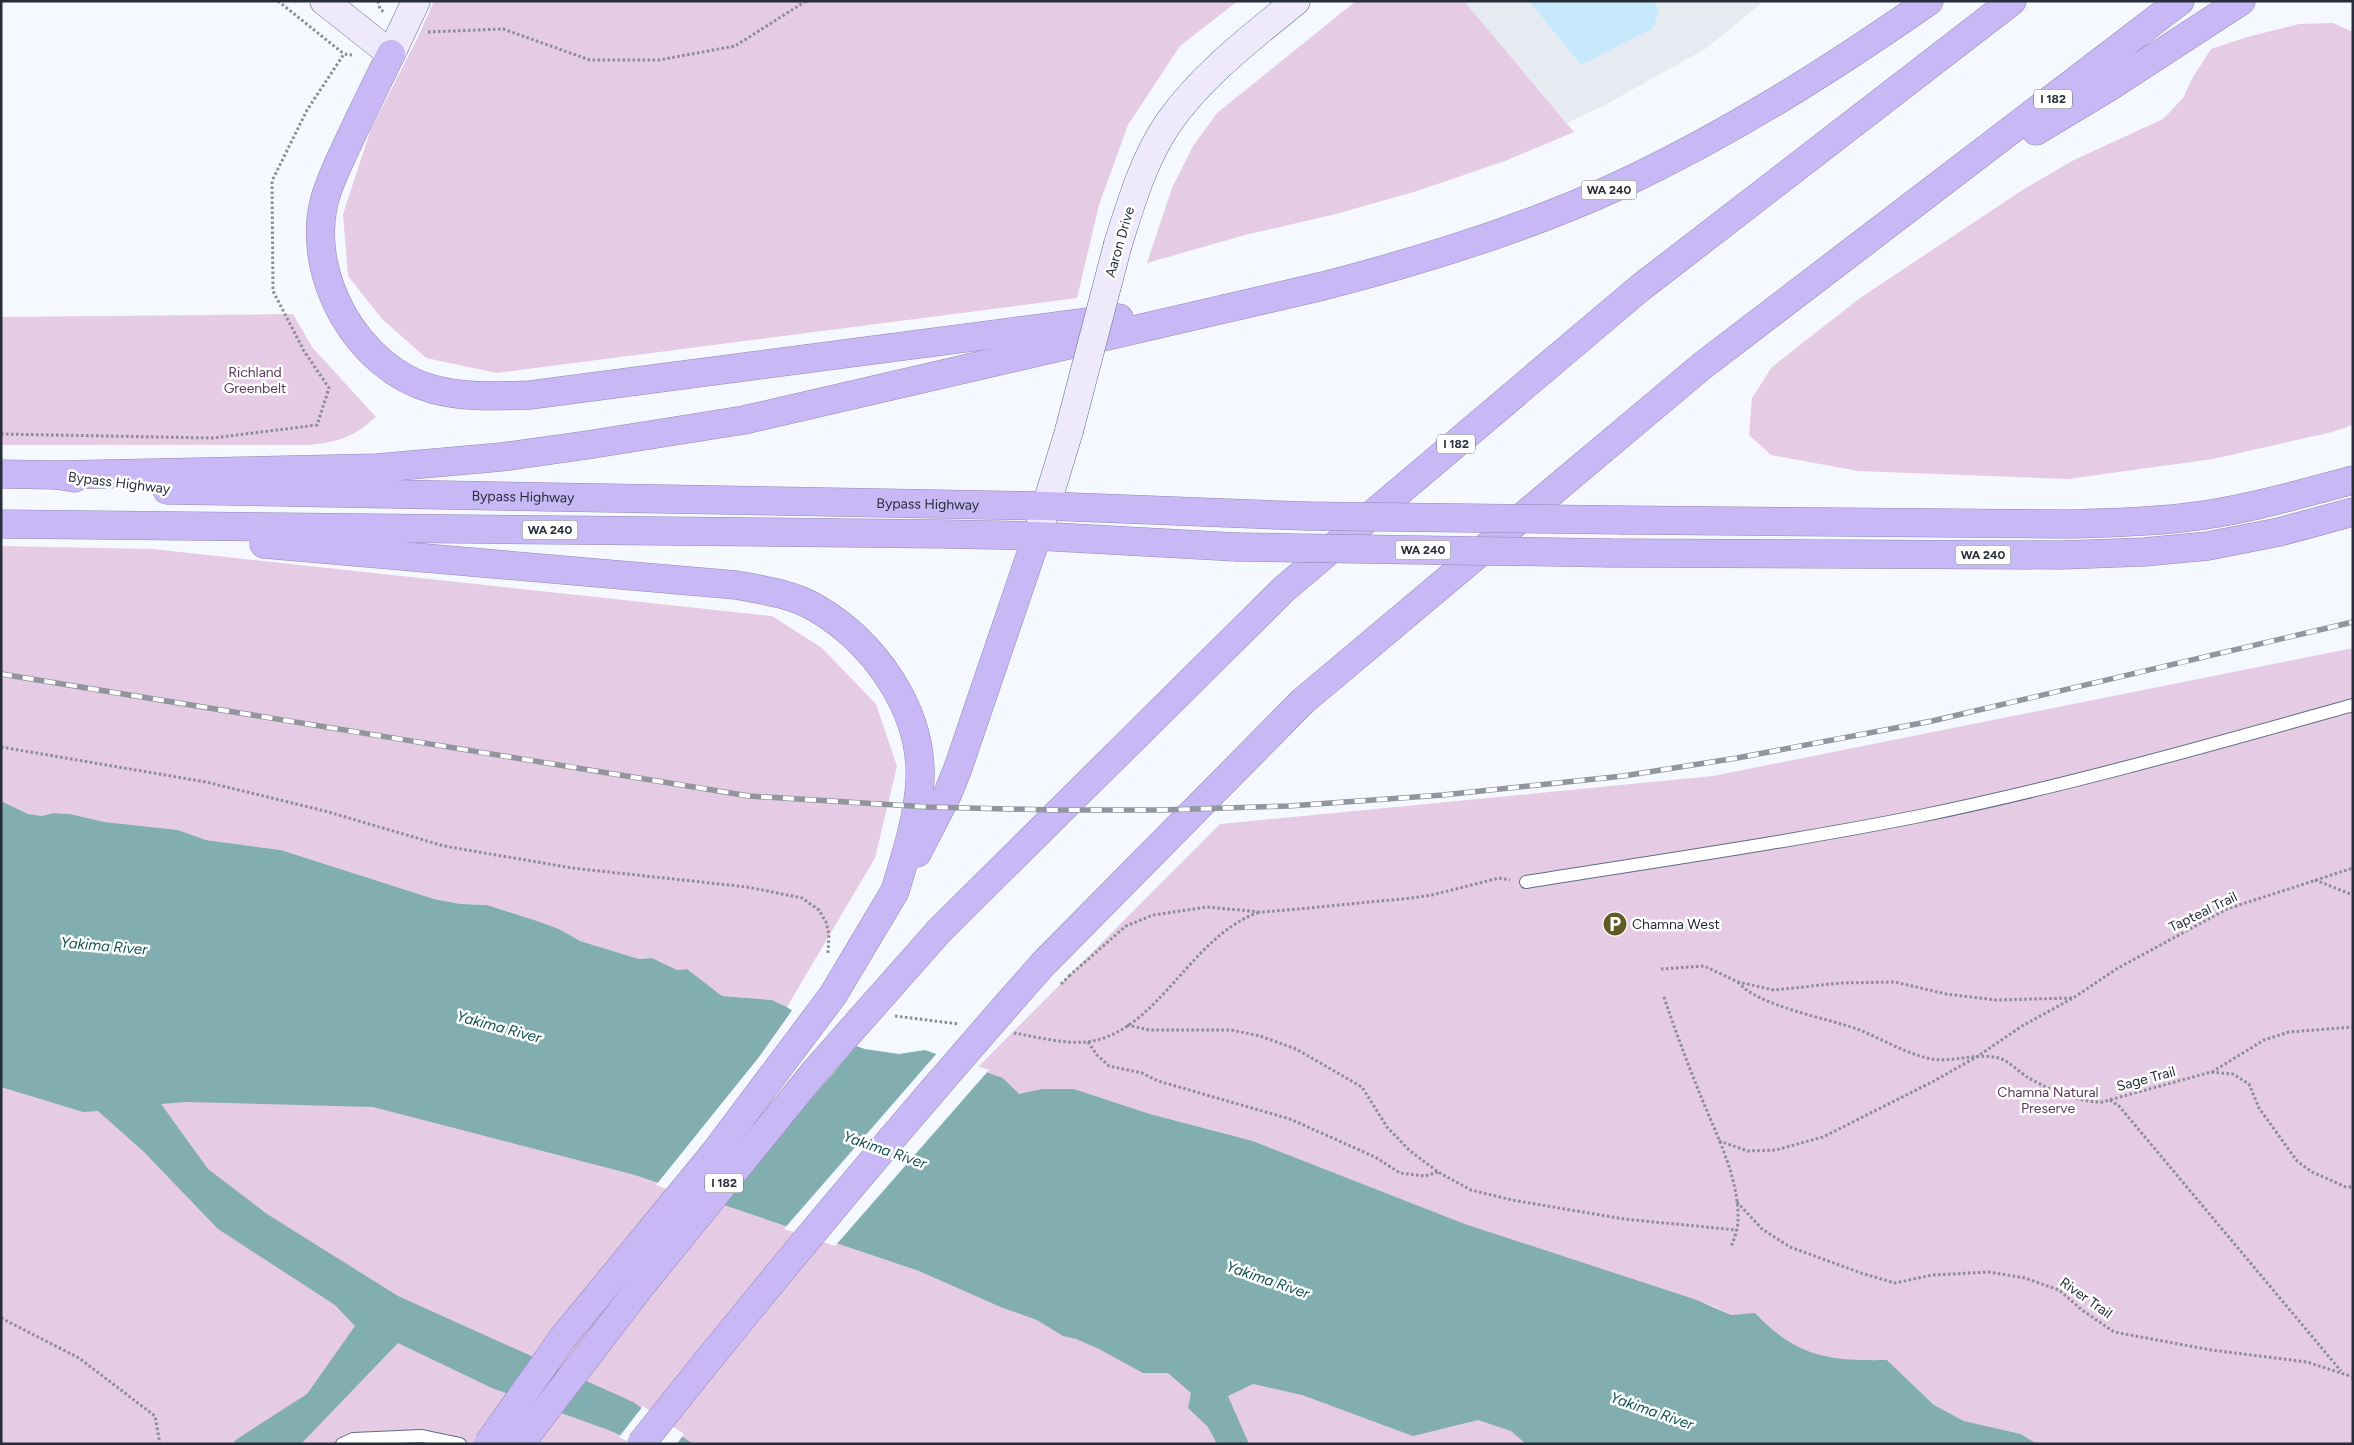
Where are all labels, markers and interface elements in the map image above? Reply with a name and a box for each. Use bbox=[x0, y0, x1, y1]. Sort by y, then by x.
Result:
road number: I 182 bbox=[2034, 90, 2072, 108]
road number: WA 240 bbox=[1582, 180, 1636, 200]
street label: Aaron Drive bbox=[1102, 204, 1138, 279]
park label: Richland Greenbelt bbox=[224, 364, 286, 397]
road number: I 182 bbox=[1437, 434, 1475, 454]
street label: Bypass Highway bbox=[67, 468, 172, 498]
street label: Bypass Highway bbox=[471, 487, 575, 506]
street label: Bypass Highway bbox=[876, 494, 980, 513]
road number: WA 240 bbox=[522, 520, 578, 540]
road number: WA 240 bbox=[1396, 540, 1450, 560]
road number: WA 240 bbox=[1956, 546, 2010, 564]
street label: Tapteal Trail bbox=[2166, 888, 2240, 936]
parking icon: Chamna West bbox=[1602, 911, 1628, 937]
place label: Chamna West bbox=[1632, 916, 1720, 933]
water label: Yakima River bbox=[60, 933, 149, 959]
water label: Yakima River bbox=[455, 1007, 544, 1047]
street label: Sage Trail bbox=[2115, 1063, 2177, 1095]
park label: Chamna Natural Preserve bbox=[1997, 1084, 2099, 1117]
water label: Yakima River bbox=[841, 1127, 930, 1173]
road number: I 182 bbox=[705, 1174, 743, 1192]
water label: Yakima River bbox=[1224, 1257, 1313, 1303]
street label: River Trail bbox=[2056, 1274, 2116, 1322]
water label: Yakima River bbox=[1608, 1388, 1697, 1434]

